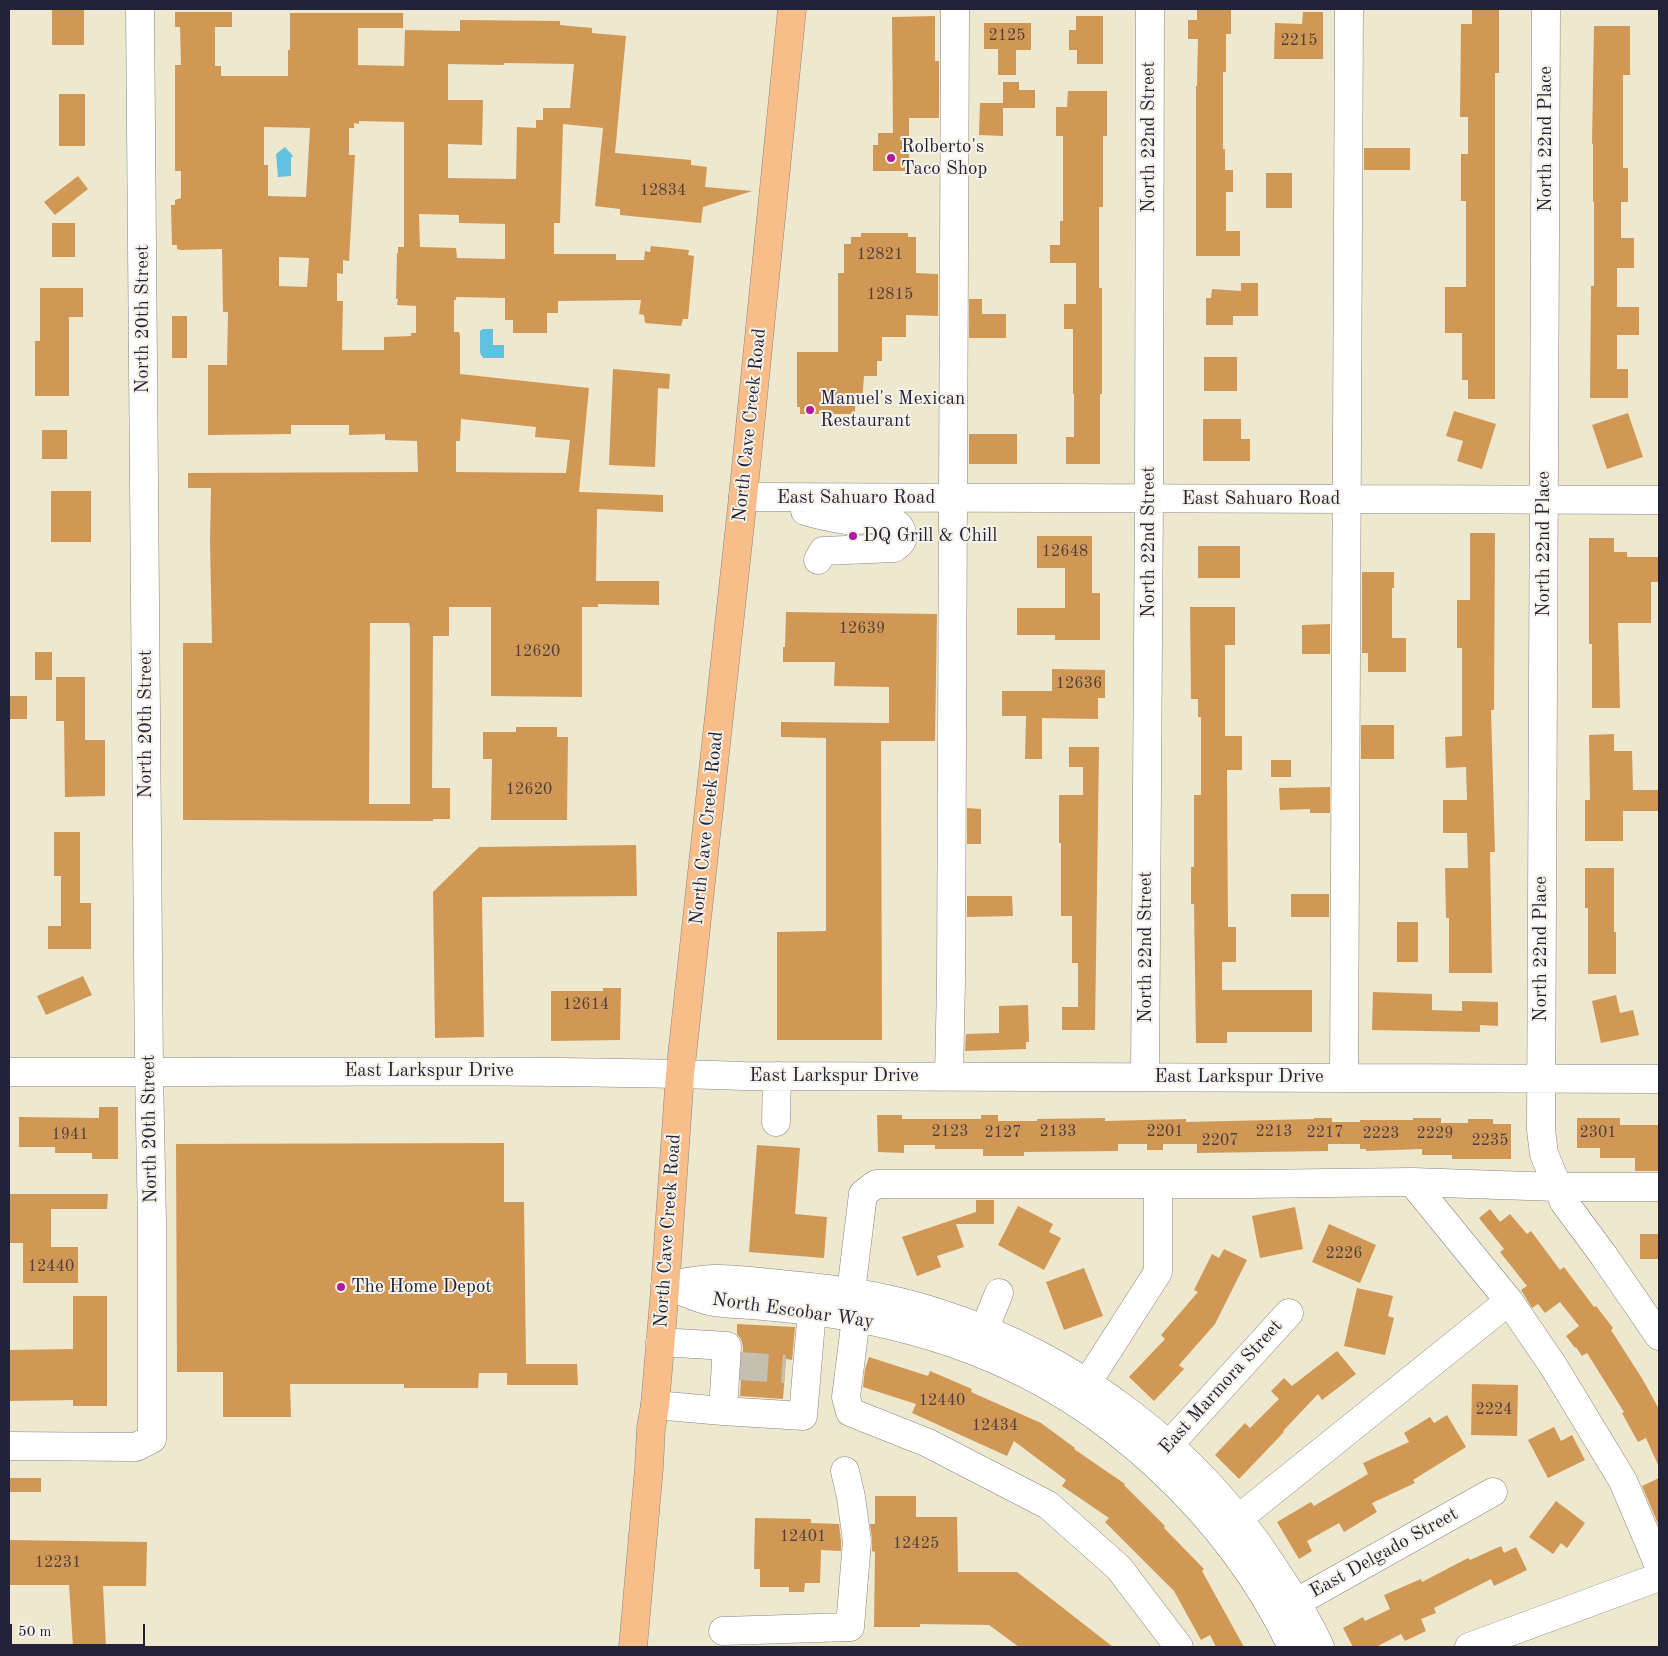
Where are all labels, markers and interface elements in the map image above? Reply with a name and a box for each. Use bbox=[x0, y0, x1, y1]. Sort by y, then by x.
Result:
house number: 2125 bbox=[988, 26, 1026, 46]
house number: 2215 bbox=[1280, 31, 1318, 51]
street label: North 22nd Street bbox=[1138, 61, 1160, 213]
street label: North 22nd Place bbox=[1535, 66, 1557, 212]
place label: Rolberto's Taco Shop bbox=[901, 136, 987, 180]
marker: Rolberto's Taco Shop bbox=[885, 152, 897, 164]
house number: 12834 bbox=[640, 181, 686, 201]
street label: North 20th Street bbox=[132, 245, 154, 393]
house number: 12821 bbox=[857, 245, 903, 265]
house number: 12815 bbox=[867, 285, 913, 305]
street label: North Cave Creek Road bbox=[729, 327, 771, 523]
place label: Manuel's Mexican Restaurant bbox=[820, 388, 965, 432]
marker: Manuel's Mexican Restaurant bbox=[804, 404, 816, 416]
street label: North 22nd Street bbox=[1138, 466, 1160, 618]
street label: North 22nd Place bbox=[1533, 471, 1555, 617]
street label: East Sahuaro Road bbox=[777, 487, 935, 509]
street label: East Sahuaro Road bbox=[1182, 488, 1340, 510]
place label: DQ Grill & Chill bbox=[863, 525, 997, 547]
marker: DQ Grill & Chill bbox=[847, 530, 859, 542]
house number: 12648 bbox=[1042, 542, 1088, 562]
house number: 12639 bbox=[839, 619, 885, 639]
house number: 12620 bbox=[514, 642, 560, 662]
street label: North 20th Street bbox=[135, 650, 157, 798]
house number: 12636 bbox=[1056, 674, 1102, 694]
street label: North Cave Creek Road bbox=[686, 730, 728, 926]
house number: 12620 bbox=[506, 780, 552, 800]
street label: North 22nd Street bbox=[1135, 871, 1157, 1023]
street label: North 22nd Place bbox=[1530, 876, 1552, 1022]
house number: 12614 bbox=[563, 995, 609, 1015]
street label: North 20th Street bbox=[137, 1054, 163, 1204]
street label: East Larkspur Drive bbox=[344, 1060, 514, 1082]
street label: East Larkspur Drive bbox=[749, 1065, 919, 1087]
street label: East Larkspur Drive bbox=[1154, 1066, 1324, 1088]
house number: 2123 bbox=[931, 1122, 969, 1142]
house number: 2133 bbox=[1039, 1122, 1077, 1142]
house number: 2201 bbox=[1146, 1122, 1184, 1142]
house number: 2213 bbox=[1255, 1122, 1293, 1142]
house number: 2127 bbox=[984, 1123, 1022, 1143]
house number: 2217 bbox=[1306, 1123, 1344, 1143]
house number: 2301 bbox=[1579, 1123, 1617, 1143]
house number: 2223 bbox=[1362, 1124, 1400, 1144]
house number: 2229 bbox=[1416, 1124, 1454, 1144]
house number: 1941 bbox=[51, 1125, 89, 1145]
house number: 2207 bbox=[1201, 1131, 1239, 1151]
house number: 2235 bbox=[1471, 1131, 1509, 1151]
street label: North Cave Creek Road bbox=[650, 1133, 686, 1329]
house number: 2226 bbox=[1325, 1244, 1363, 1264]
house number: 12440 bbox=[28, 1257, 74, 1277]
place label: The Home Depot bbox=[351, 1276, 492, 1298]
marker: The Home Depot bbox=[335, 1281, 347, 1293]
street label: North Escobar Way bbox=[711, 1288, 875, 1334]
street label: East Marmora Street bbox=[1155, 1315, 1287, 1459]
house number: 12440 bbox=[919, 1391, 965, 1411]
house number: 2224 bbox=[1475, 1400, 1513, 1420]
house number: 12434 bbox=[972, 1416, 1018, 1436]
street label: East Delgado Street bbox=[1306, 1503, 1462, 1603]
house number: 12401 bbox=[780, 1527, 826, 1547]
house number: 12425 bbox=[893, 1534, 939, 1554]
house number: 12231 bbox=[35, 1553, 81, 1573]
scale bar bbox=[12, 1614, 148, 1646]
text: 50 m bbox=[18, 1625, 52, 1640]

